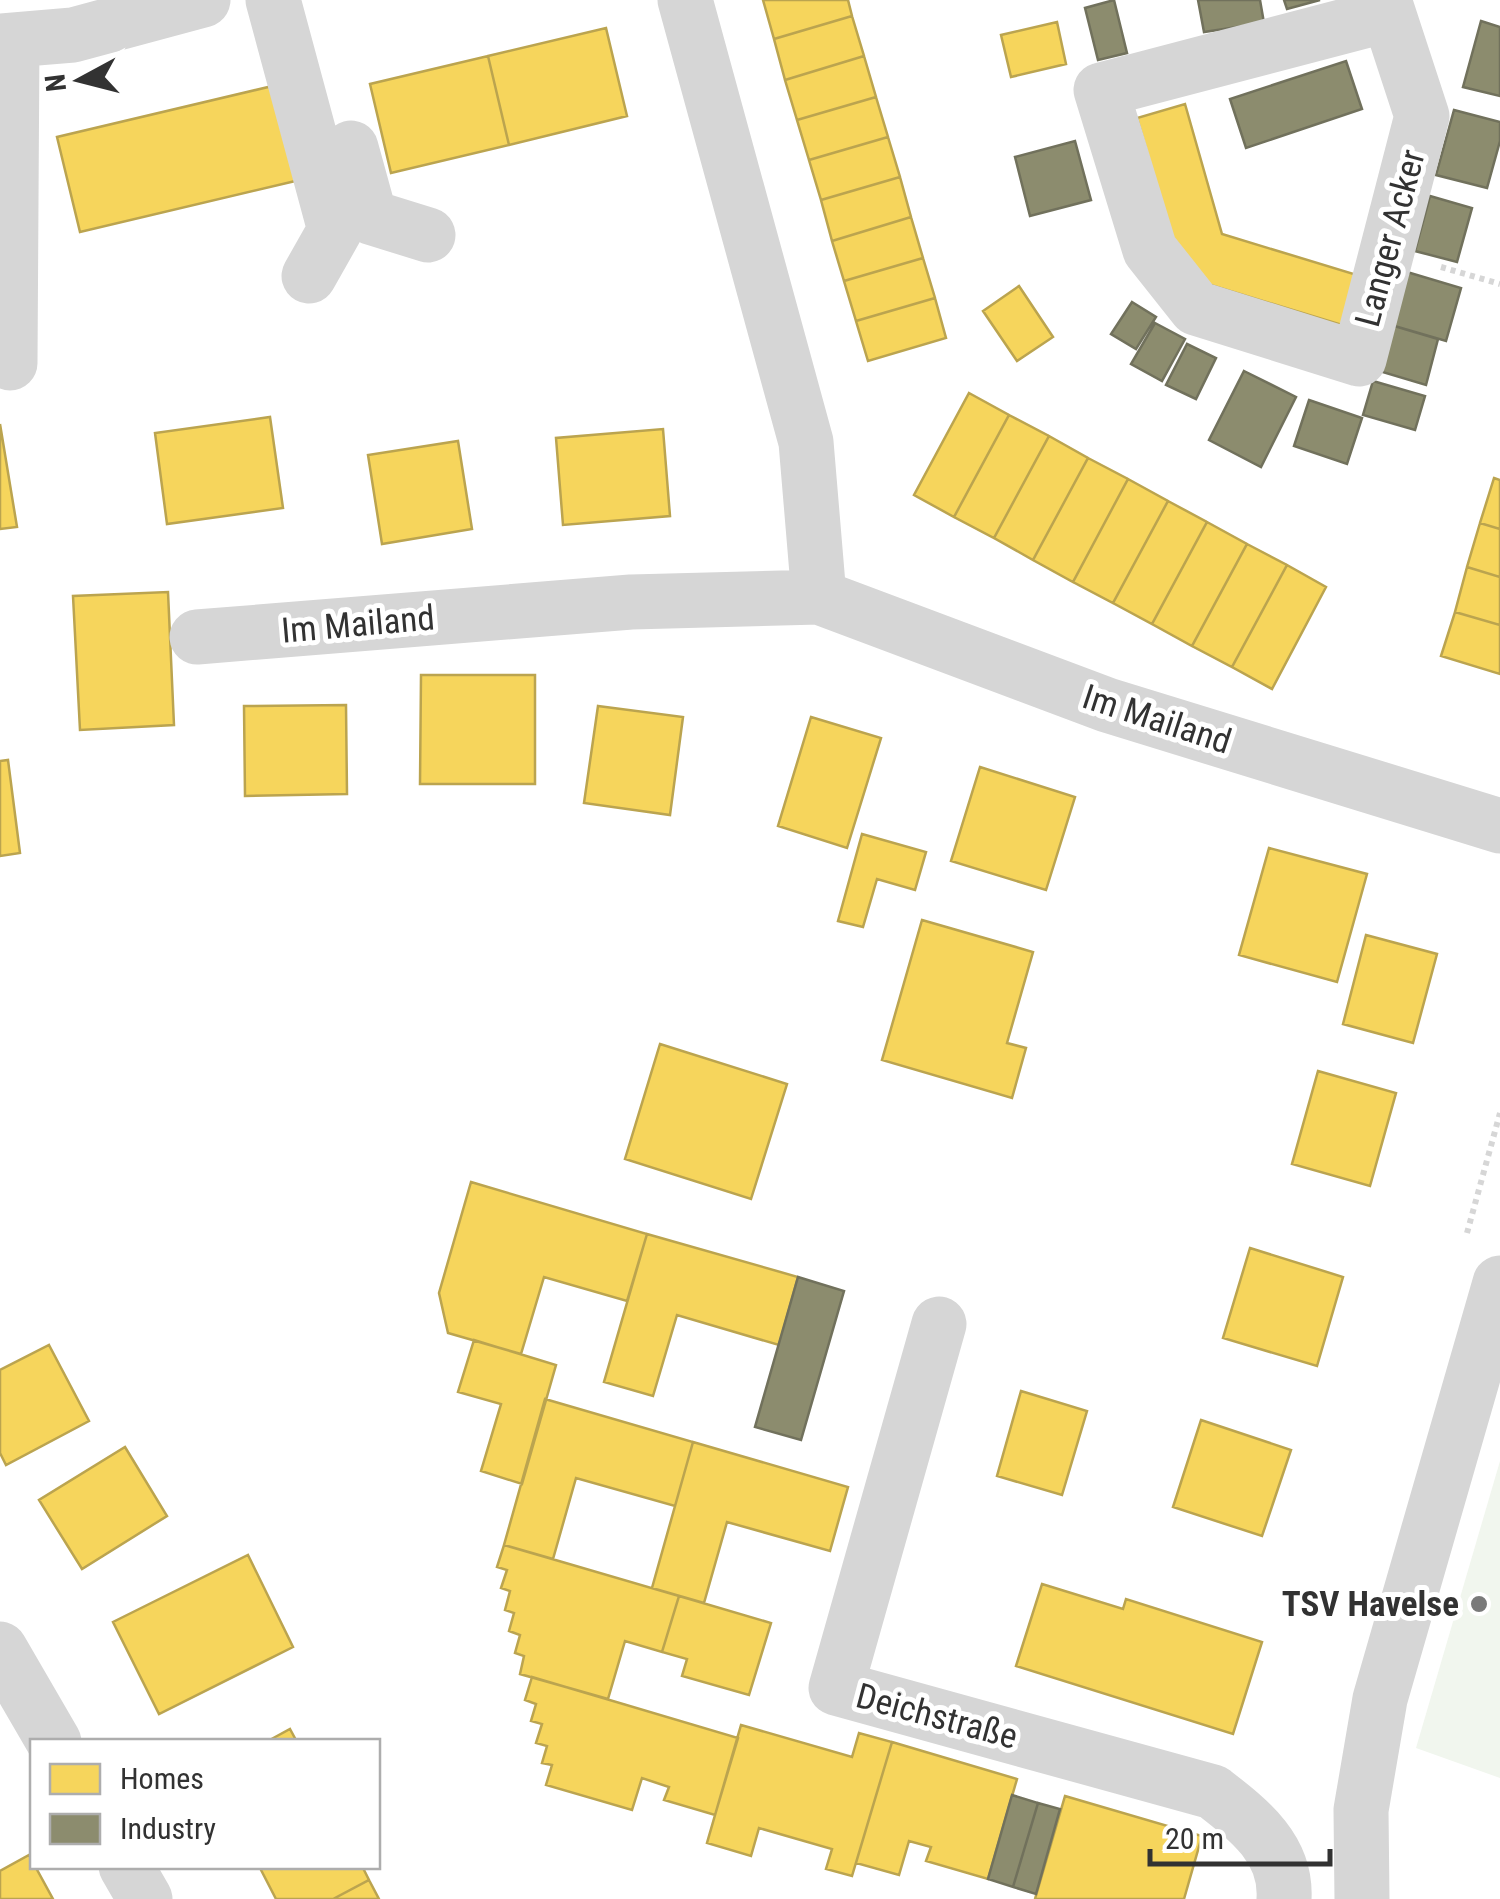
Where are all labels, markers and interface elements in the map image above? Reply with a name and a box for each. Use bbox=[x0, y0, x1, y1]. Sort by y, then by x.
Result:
north arrow bbox=[30, 30, 130, 130]
text: N bbox=[38, 72, 73, 94]
street label: Langer Acker bbox=[1347, 145, 1434, 331]
street label: Im Mailand bbox=[280, 597, 436, 652]
street label: Im Mailand bbox=[1078, 676, 1236, 763]
place label: TSV Havelse bbox=[1282, 1584, 1459, 1625]
marker: TSV Havelse bbox=[1468, 1593, 1490, 1615]
street label: Deichstraße bbox=[852, 1675, 1022, 1758]
legend bbox=[30, 1739, 380, 1869]
text: Homes bbox=[120, 1761, 204, 1796]
scale bar bbox=[1150, 1804, 1330, 1866]
text: Industry bbox=[120, 1811, 216, 1846]
text: 20 m bbox=[1165, 1821, 1224, 1856]

